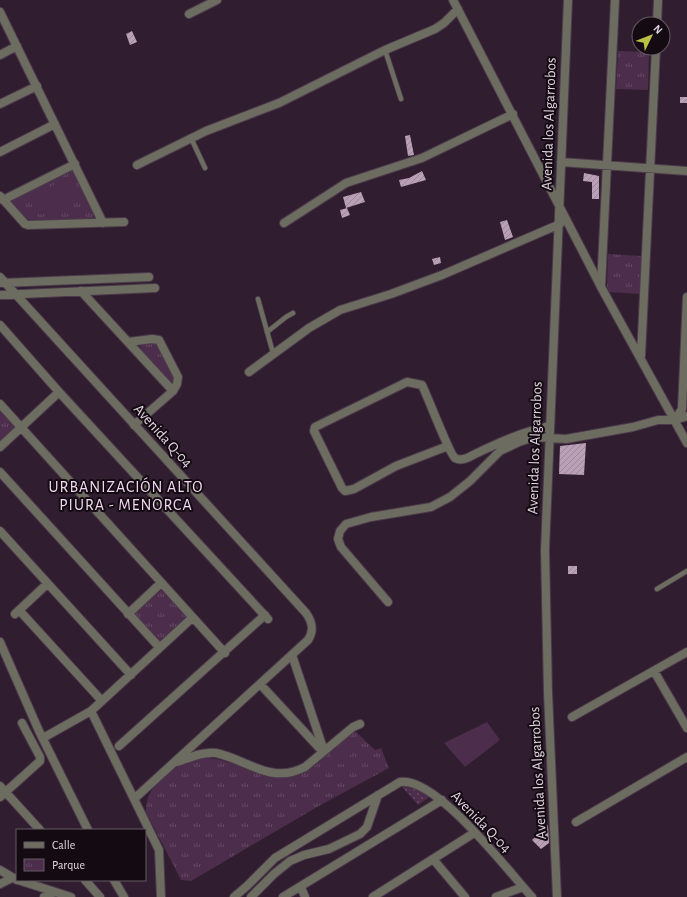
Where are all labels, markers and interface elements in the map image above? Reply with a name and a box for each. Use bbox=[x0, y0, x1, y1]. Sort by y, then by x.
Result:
north arrow bbox=[631, 16, 671, 56]
text: N bbox=[651, 23, 665, 36]
street label: Avenida los Algarrobos bbox=[539, 57, 559, 191]
street label: Avenida los Algarrobos bbox=[525, 381, 545, 515]
street label: Avenida Q-04 bbox=[131, 402, 195, 470]
district label: URBANIZACIÓN ALTO PIURA - MENORCA bbox=[49, 477, 203, 513]
street label: Avenida los Algarrobos bbox=[527, 706, 549, 840]
street label: Avenida Q-04 bbox=[448, 788, 514, 856]
legend bbox=[16, 829, 146, 881]
text: Calle bbox=[52, 839, 75, 851]
text: Parque bbox=[52, 859, 85, 871]

